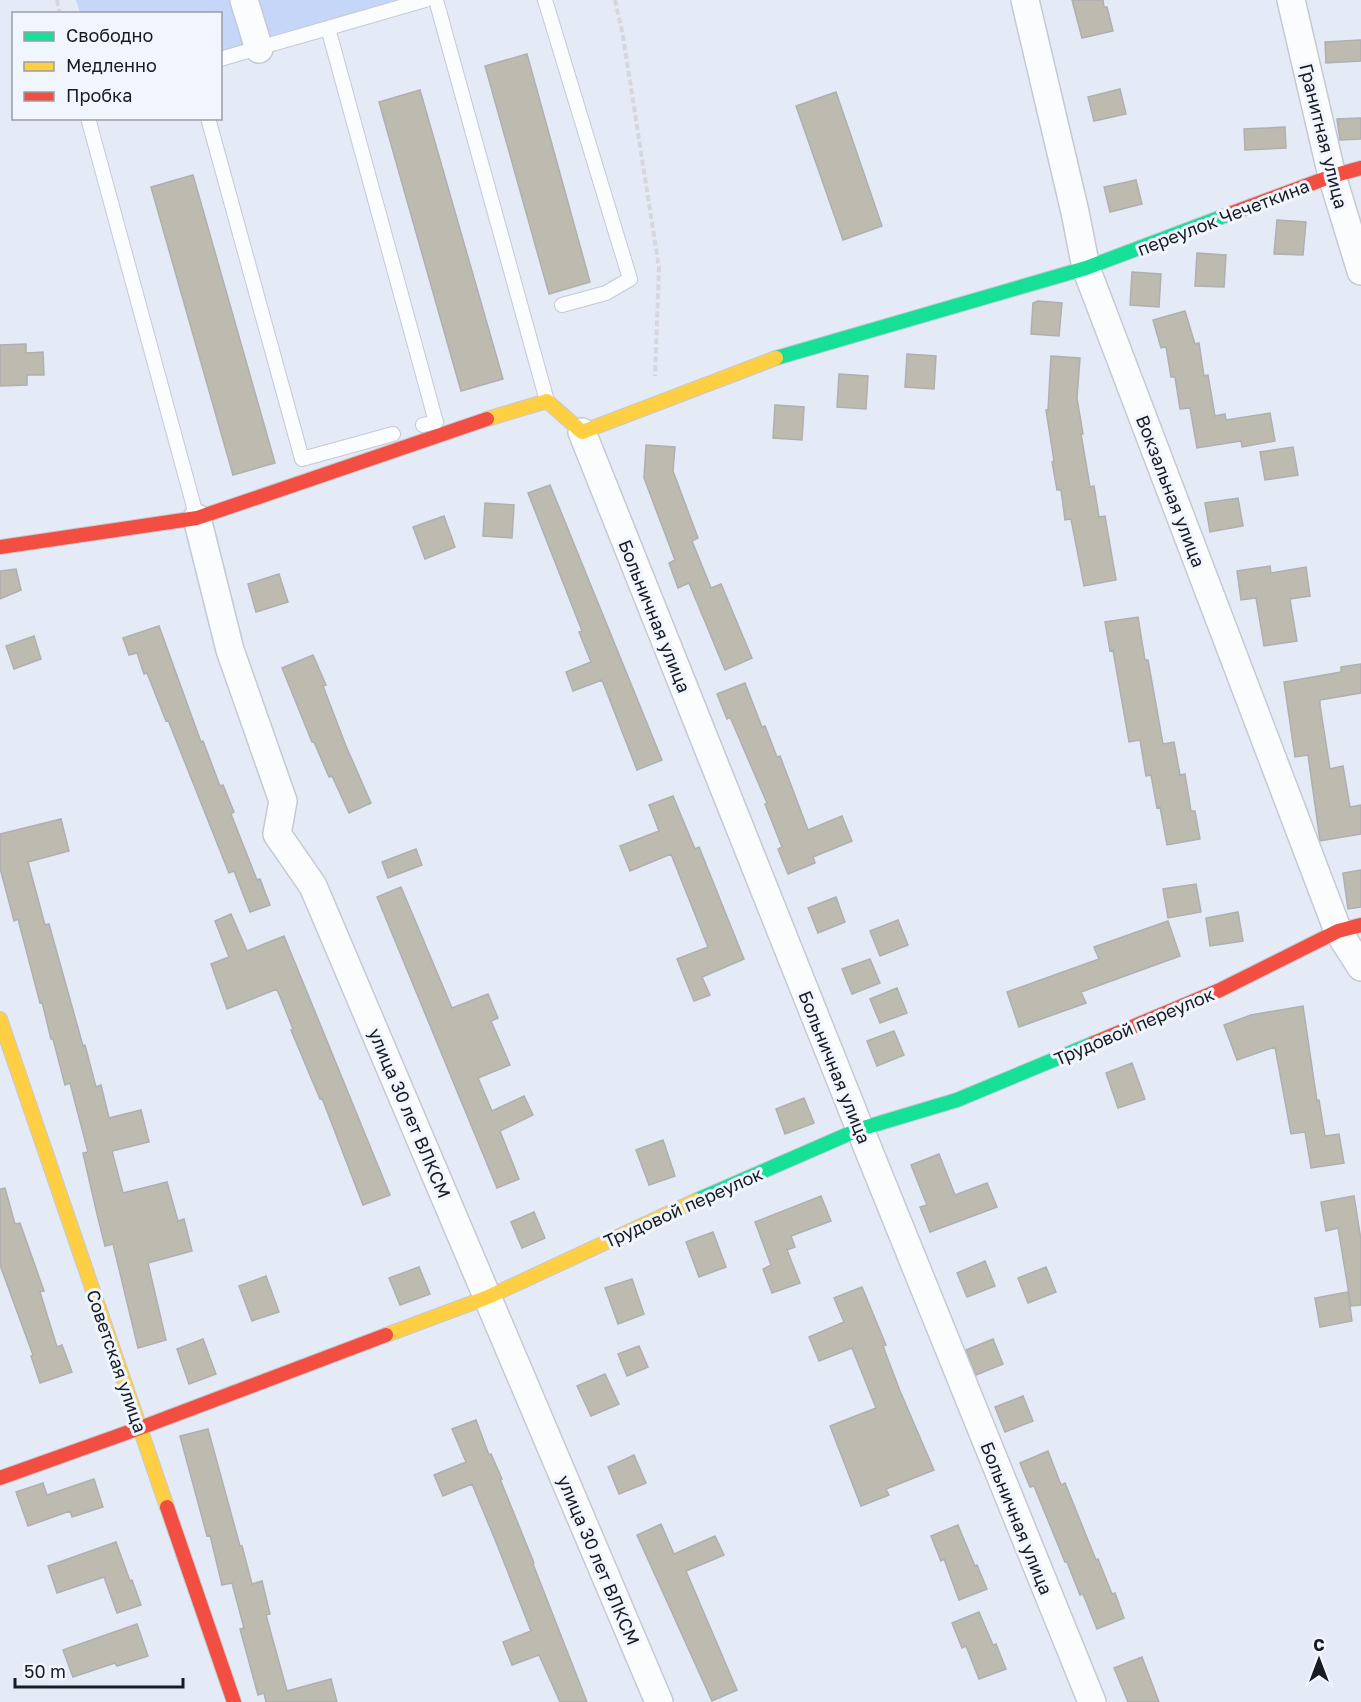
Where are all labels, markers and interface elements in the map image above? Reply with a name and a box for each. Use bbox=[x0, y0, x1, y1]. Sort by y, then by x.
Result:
legend bbox=[12, 12, 222, 120]
text: Свободно bbox=[66, 24, 153, 46]
text: Медленно bbox=[66, 54, 157, 76]
street label: Гранитная улица bbox=[1295, 61, 1353, 211]
text: Пробка bbox=[66, 84, 132, 106]
street label: переулок Чечеткина bbox=[1134, 174, 1312, 260]
street label: Вокзальная улица bbox=[1132, 412, 1210, 570]
street label: Больничная улица bbox=[614, 536, 696, 696]
street label: Трудовой переулок bbox=[1051, 982, 1217, 1070]
street label: Больничная улица bbox=[794, 987, 876, 1147]
street label: улица 30 лет ВЛКСМ bbox=[364, 1025, 456, 1201]
street label: Трудовой переулок bbox=[600, 1162, 766, 1252]
street label: Советская улица bbox=[82, 1287, 152, 1435]
street label: Больничная улица bbox=[976, 1438, 1058, 1598]
street label: улица 30 лет ВЛКСМ bbox=[553, 1472, 645, 1648]
north arrow bbox=[1289, 1630, 1349, 1690]
text: С bbox=[1313, 1635, 1325, 1655]
scale bar bbox=[15, 1651, 183, 1689]
text: 50 m bbox=[24, 1660, 66, 1682]

